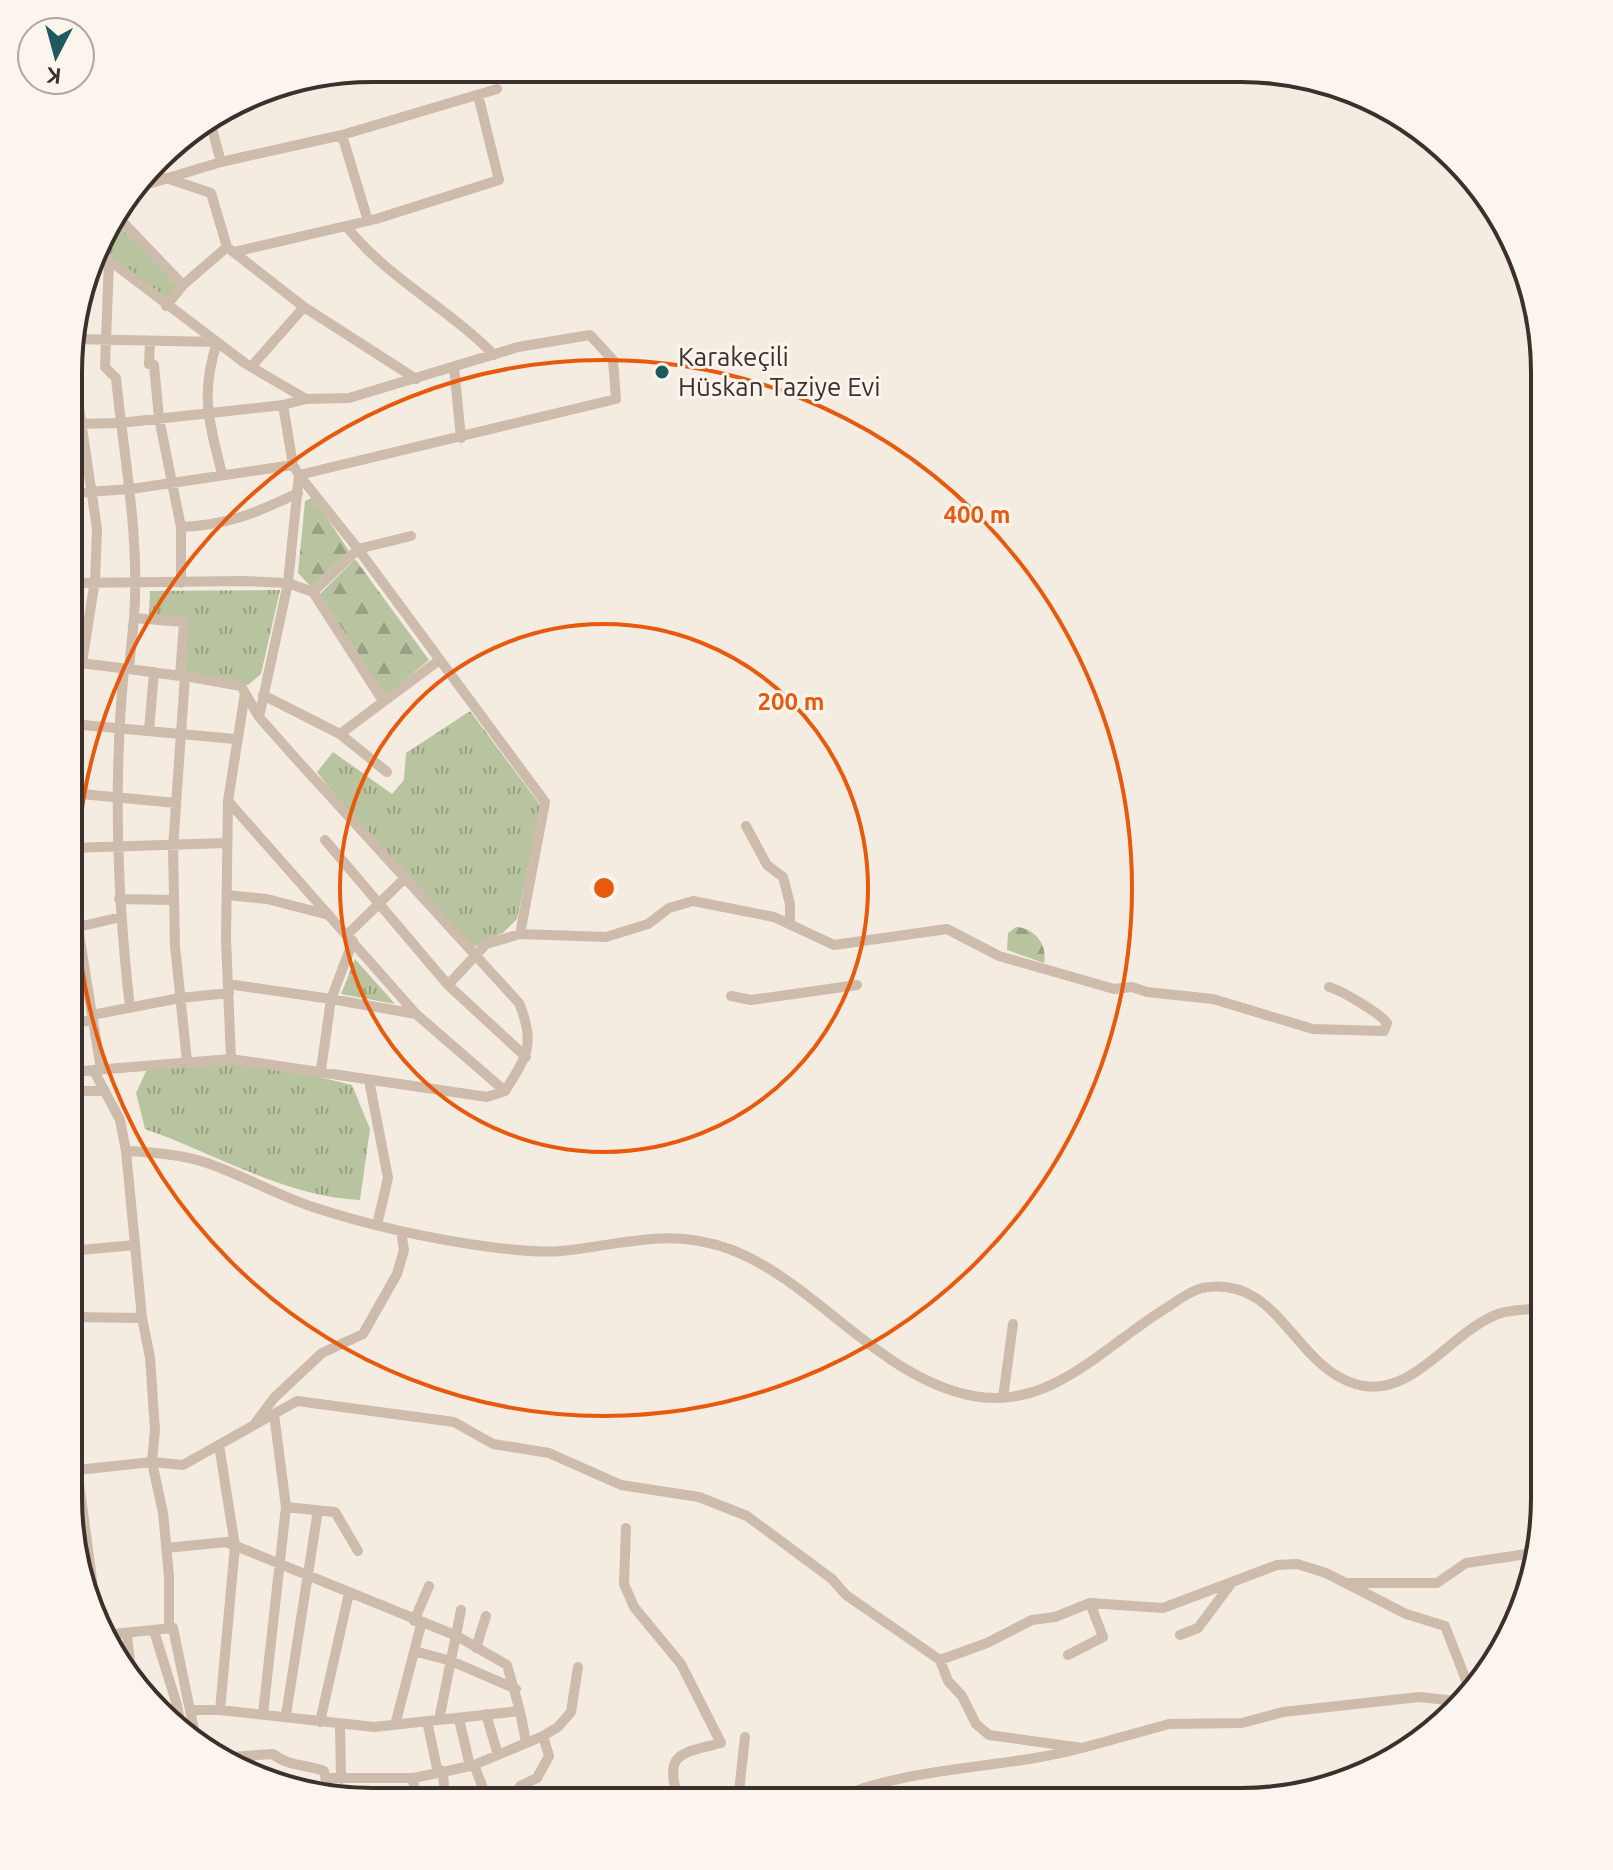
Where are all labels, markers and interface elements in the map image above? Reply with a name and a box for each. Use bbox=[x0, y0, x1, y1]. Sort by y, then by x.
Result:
north arrow bbox=[16, 16, 96, 96]
text: K bbox=[45, 63, 62, 90]
place label: Karakeçili Hüskan Taziye Evi bbox=[678, 342, 881, 401]
marker: Karakeçili Hüskan Taziye Evi bbox=[653, 363, 671, 381]
text: 400 m bbox=[944, 501, 1010, 528]
text: 200 m bbox=[758, 688, 824, 715]
centre of rings bbox=[590, 874, 618, 902]

